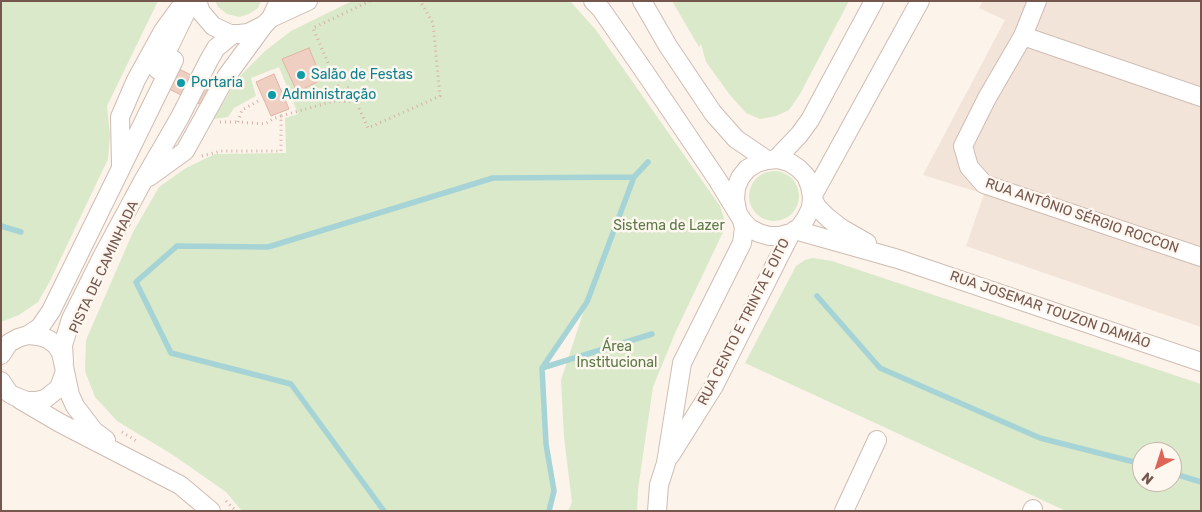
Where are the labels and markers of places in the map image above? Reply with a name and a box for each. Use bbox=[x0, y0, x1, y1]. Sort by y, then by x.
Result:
place label: Salão de Festas bbox=[311, 67, 413, 83]
marker: Salão de Festas bbox=[295, 69, 307, 81]
place label: Portaria bbox=[191, 75, 243, 91]
marker: Portaria bbox=[175, 77, 187, 89]
place label: Administração bbox=[282, 87, 376, 103]
marker: Administração bbox=[266, 89, 278, 101]

